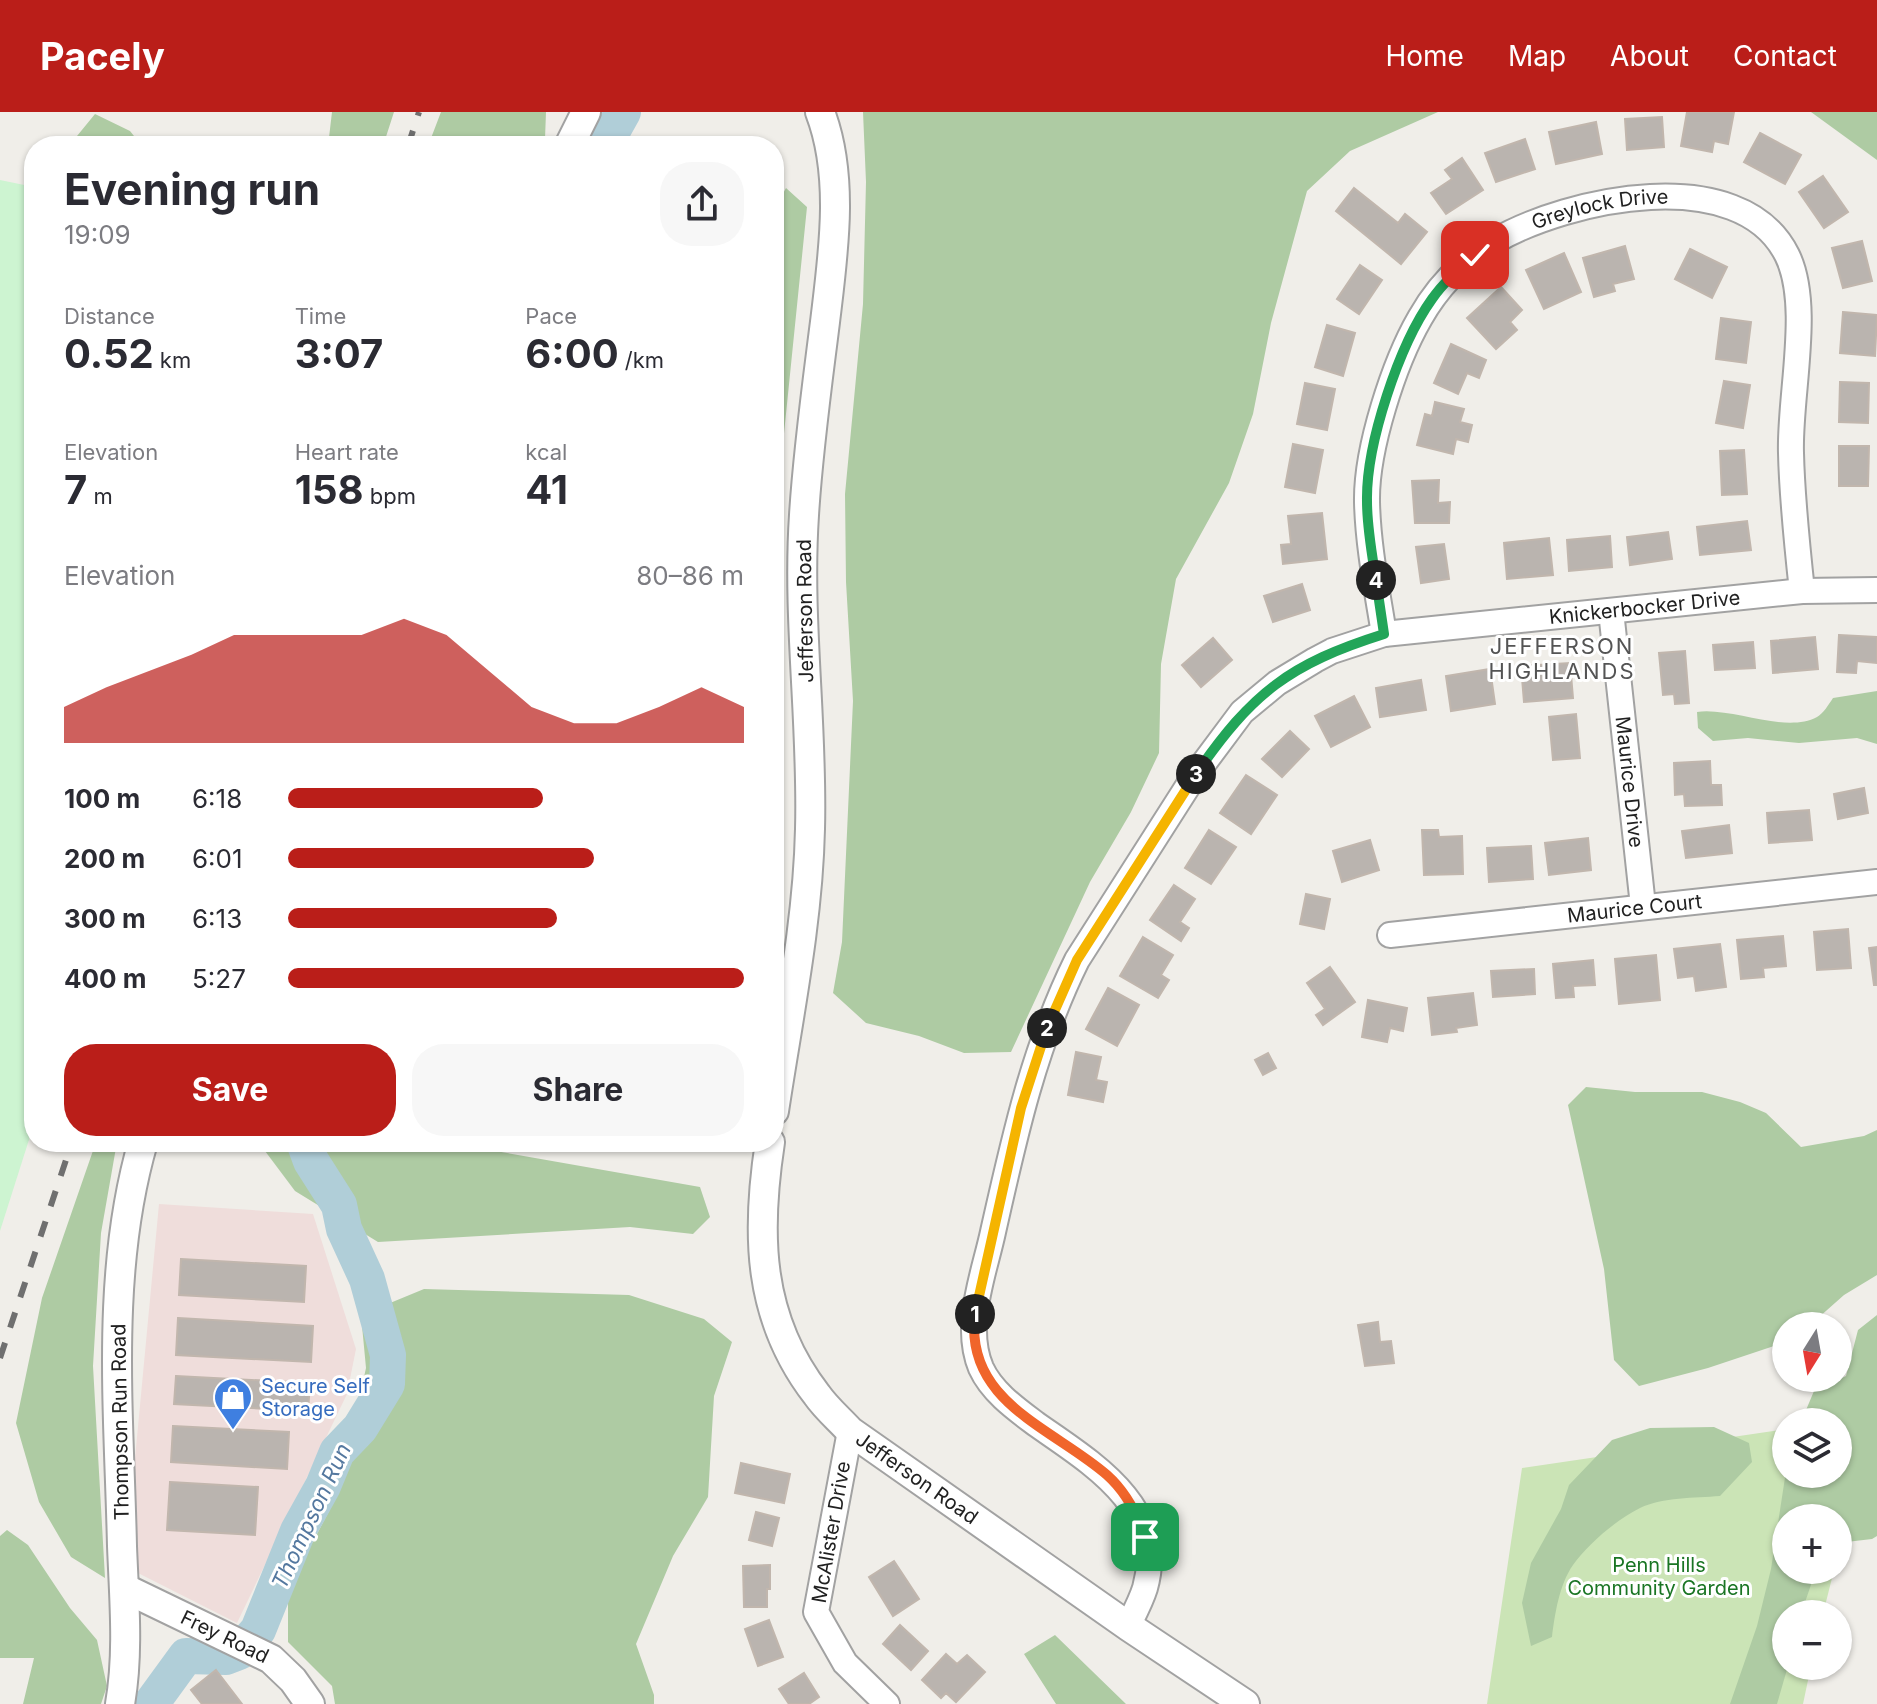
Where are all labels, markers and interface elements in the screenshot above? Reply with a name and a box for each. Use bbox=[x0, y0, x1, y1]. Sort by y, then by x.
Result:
text: Pacely bbox=[40, 33, 165, 79]
text: Home bbox=[1385, 39, 1464, 73]
text: Map bbox=[1508, 39, 1566, 73]
text: About bbox=[1610, 39, 1689, 73]
text: Contact bbox=[1733, 39, 1837, 73]
text: Evening run bbox=[64, 162, 320, 216]
button: share bbox=[660, 162, 744, 246]
street label: Greylock Drive bbox=[1528, 185, 1668, 234]
text: 19:09 bbox=[64, 219, 131, 250]
pin bbox=[1441, 221, 1509, 289]
icon: check bbox=[1453, 233, 1497, 277]
text: Distance bbox=[64, 303, 155, 329]
text: Time bbox=[295, 303, 346, 329]
text: Pace bbox=[525, 303, 577, 329]
text: 0.52 bbox=[64, 329, 154, 378]
text: 3:07 bbox=[295, 329, 383, 378]
text: 6:00 bbox=[525, 329, 619, 378]
text: km bbox=[154, 347, 191, 373]
text: /km bbox=[619, 347, 664, 373]
text: Elevation bbox=[64, 439, 158, 465]
text: Heart rate bbox=[295, 439, 399, 465]
text: kcal bbox=[525, 439, 567, 465]
text: 7 bbox=[64, 465, 87, 514]
text: 158 bbox=[295, 465, 364, 514]
text: 41 bbox=[525, 465, 568, 514]
text: m bbox=[87, 483, 113, 509]
text: bpm bbox=[364, 483, 416, 509]
street label: Jefferson Road bbox=[792, 539, 818, 683]
text: Elevation bbox=[64, 560, 175, 591]
text: 80–86 m bbox=[636, 560, 744, 591]
pin: 4 bbox=[1356, 560, 1396, 600]
text: 4 bbox=[1369, 567, 1383, 593]
street label: Knickerbocker Drive bbox=[1548, 585, 1741, 629]
district label: JEFFERSON HIGHLANDS bbox=[1488, 633, 1636, 684]
street label: Maurice Drive bbox=[1610, 715, 1649, 849]
pin: 3 bbox=[1176, 754, 1216, 794]
text: 3 bbox=[1189, 761, 1203, 787]
text: 100 m bbox=[64, 783, 140, 814]
text: 6:18 bbox=[192, 783, 242, 814]
text: 200 m bbox=[64, 843, 145, 874]
text: 6:01 bbox=[192, 843, 243, 874]
street label: Maurice Court bbox=[1566, 889, 1704, 928]
text: 300 m bbox=[64, 903, 146, 934]
text: 6:13 bbox=[192, 903, 242, 934]
text: 400 m bbox=[64, 963, 147, 994]
text: 5:27 bbox=[192, 963, 246, 994]
pin: 2 bbox=[1027, 1008, 1067, 1048]
text: 2 bbox=[1040, 1015, 1054, 1041]
button: Save bbox=[64, 1044, 396, 1136]
button: Share bbox=[412, 1044, 744, 1136]
pin: 1 bbox=[955, 1294, 995, 1334]
text: 1 bbox=[970, 1301, 980, 1327]
north arrow bbox=[1772, 1312, 1852, 1392]
map controls bbox=[1772, 1312, 1852, 1680]
street label: Thompson Run Road bbox=[106, 1323, 134, 1521]
place label: Secure Self Storage bbox=[261, 1374, 371, 1421]
shop icon: Secure Self Storage bbox=[212, 1376, 254, 1431]
button: layers bbox=[1772, 1408, 1852, 1488]
street label: Jefferson Road bbox=[851, 1427, 983, 1529]
water label: Thompson Run bbox=[266, 1439, 356, 1593]
street label: McAlister Drive bbox=[807, 1459, 855, 1605]
pin bbox=[1111, 1503, 1179, 1571]
button: + bbox=[1772, 1504, 1852, 1584]
icon: arrive bbox=[1123, 1515, 1167, 1559]
park label: Penn Hills Community Garden bbox=[1568, 1553, 1751, 1600]
button: − bbox=[1772, 1600, 1852, 1680]
street label: Frey Road bbox=[177, 1605, 273, 1668]

